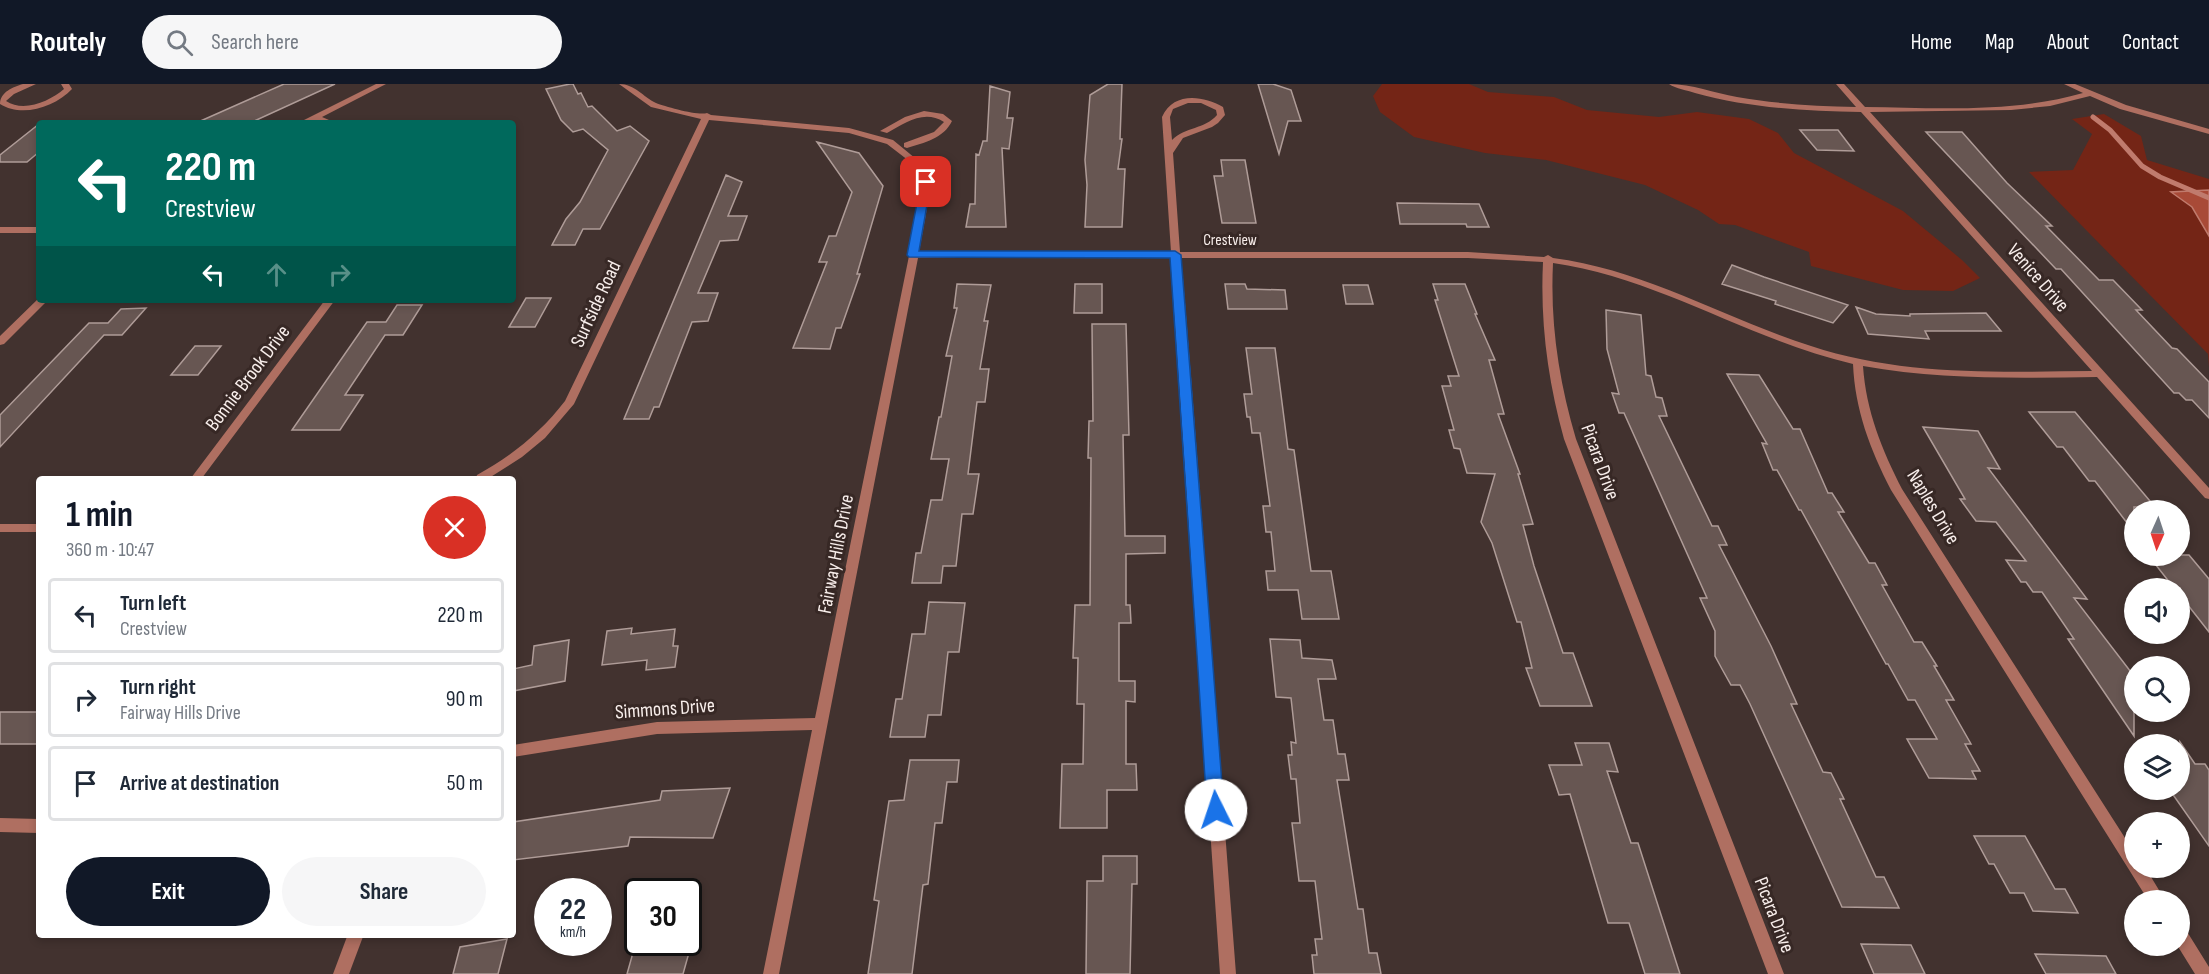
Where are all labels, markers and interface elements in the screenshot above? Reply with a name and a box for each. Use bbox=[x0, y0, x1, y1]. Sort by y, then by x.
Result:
search box bbox=[142, 15, 562, 69]
text: Routely bbox=[30, 26, 106, 59]
icon: search bbox=[163, 26, 196, 59]
text: Search here bbox=[211, 29, 299, 56]
text: Home bbox=[1911, 30, 1952, 55]
text: Map bbox=[1985, 30, 2014, 55]
text: About bbox=[2047, 30, 2089, 55]
text: Contact bbox=[2122, 30, 2179, 55]
text: 220 m bbox=[165, 142, 256, 193]
icon: left bbox=[66, 144, 144, 222]
pin bbox=[900, 156, 951, 207]
icon: arrive bbox=[909, 165, 942, 198]
text: Crestview bbox=[165, 193, 256, 225]
street label: Crestview bbox=[1203, 231, 1257, 250]
street label: Venice Drive bbox=[2002, 239, 2074, 317]
street label: Surfside Road bbox=[566, 257, 626, 351]
icon: left bbox=[197, 258, 230, 291]
icon: ahead bbox=[260, 258, 293, 291]
icon: right bbox=[323, 258, 356, 291]
street label: Bonnie Brook Drive bbox=[201, 320, 295, 436]
street label: Picara Drive bbox=[1575, 421, 1625, 503]
street label: Naples Drive bbox=[1901, 465, 1965, 549]
street label: Fairway Hills Drive bbox=[813, 492, 859, 616]
text: 1 min bbox=[66, 494, 133, 537]
button: close bbox=[423, 496, 486, 559]
north arrow bbox=[2124, 500, 2190, 566]
map controls bbox=[2124, 500, 2190, 956]
text: 360 m · 10:47 bbox=[66, 538, 154, 562]
button: sound bbox=[2124, 578, 2190, 644]
text: Turn left bbox=[120, 590, 186, 617]
icon: left bbox=[69, 599, 102, 632]
text: 220 m bbox=[437, 602, 483, 629]
text: Crestview bbox=[120, 617, 187, 641]
button: search bbox=[2124, 656, 2190, 722]
text: Turn right bbox=[120, 674, 196, 701]
icon: right bbox=[69, 683, 102, 716]
text: 90 m bbox=[446, 686, 483, 713]
street label: Simmons Drive bbox=[614, 694, 716, 724]
text: Fairway Hills Drive bbox=[120, 701, 241, 725]
button: layers bbox=[2124, 734, 2190, 800]
icon: arrive bbox=[69, 767, 102, 800]
text: Arrive at destination bbox=[120, 770, 279, 797]
text: 50 m bbox=[447, 770, 483, 797]
position arrow bbox=[1184, 778, 1248, 842]
button: + bbox=[2124, 812, 2190, 878]
button: Exit bbox=[66, 857, 270, 926]
button: Share bbox=[282, 857, 486, 926]
street label: Picara Drive bbox=[1749, 874, 1799, 956]
speed limit sign: 30 bbox=[624, 878, 702, 956]
button: − bbox=[2124, 890, 2190, 956]
text: 22 bbox=[560, 892, 586, 928]
text: km/h bbox=[560, 923, 586, 942]

